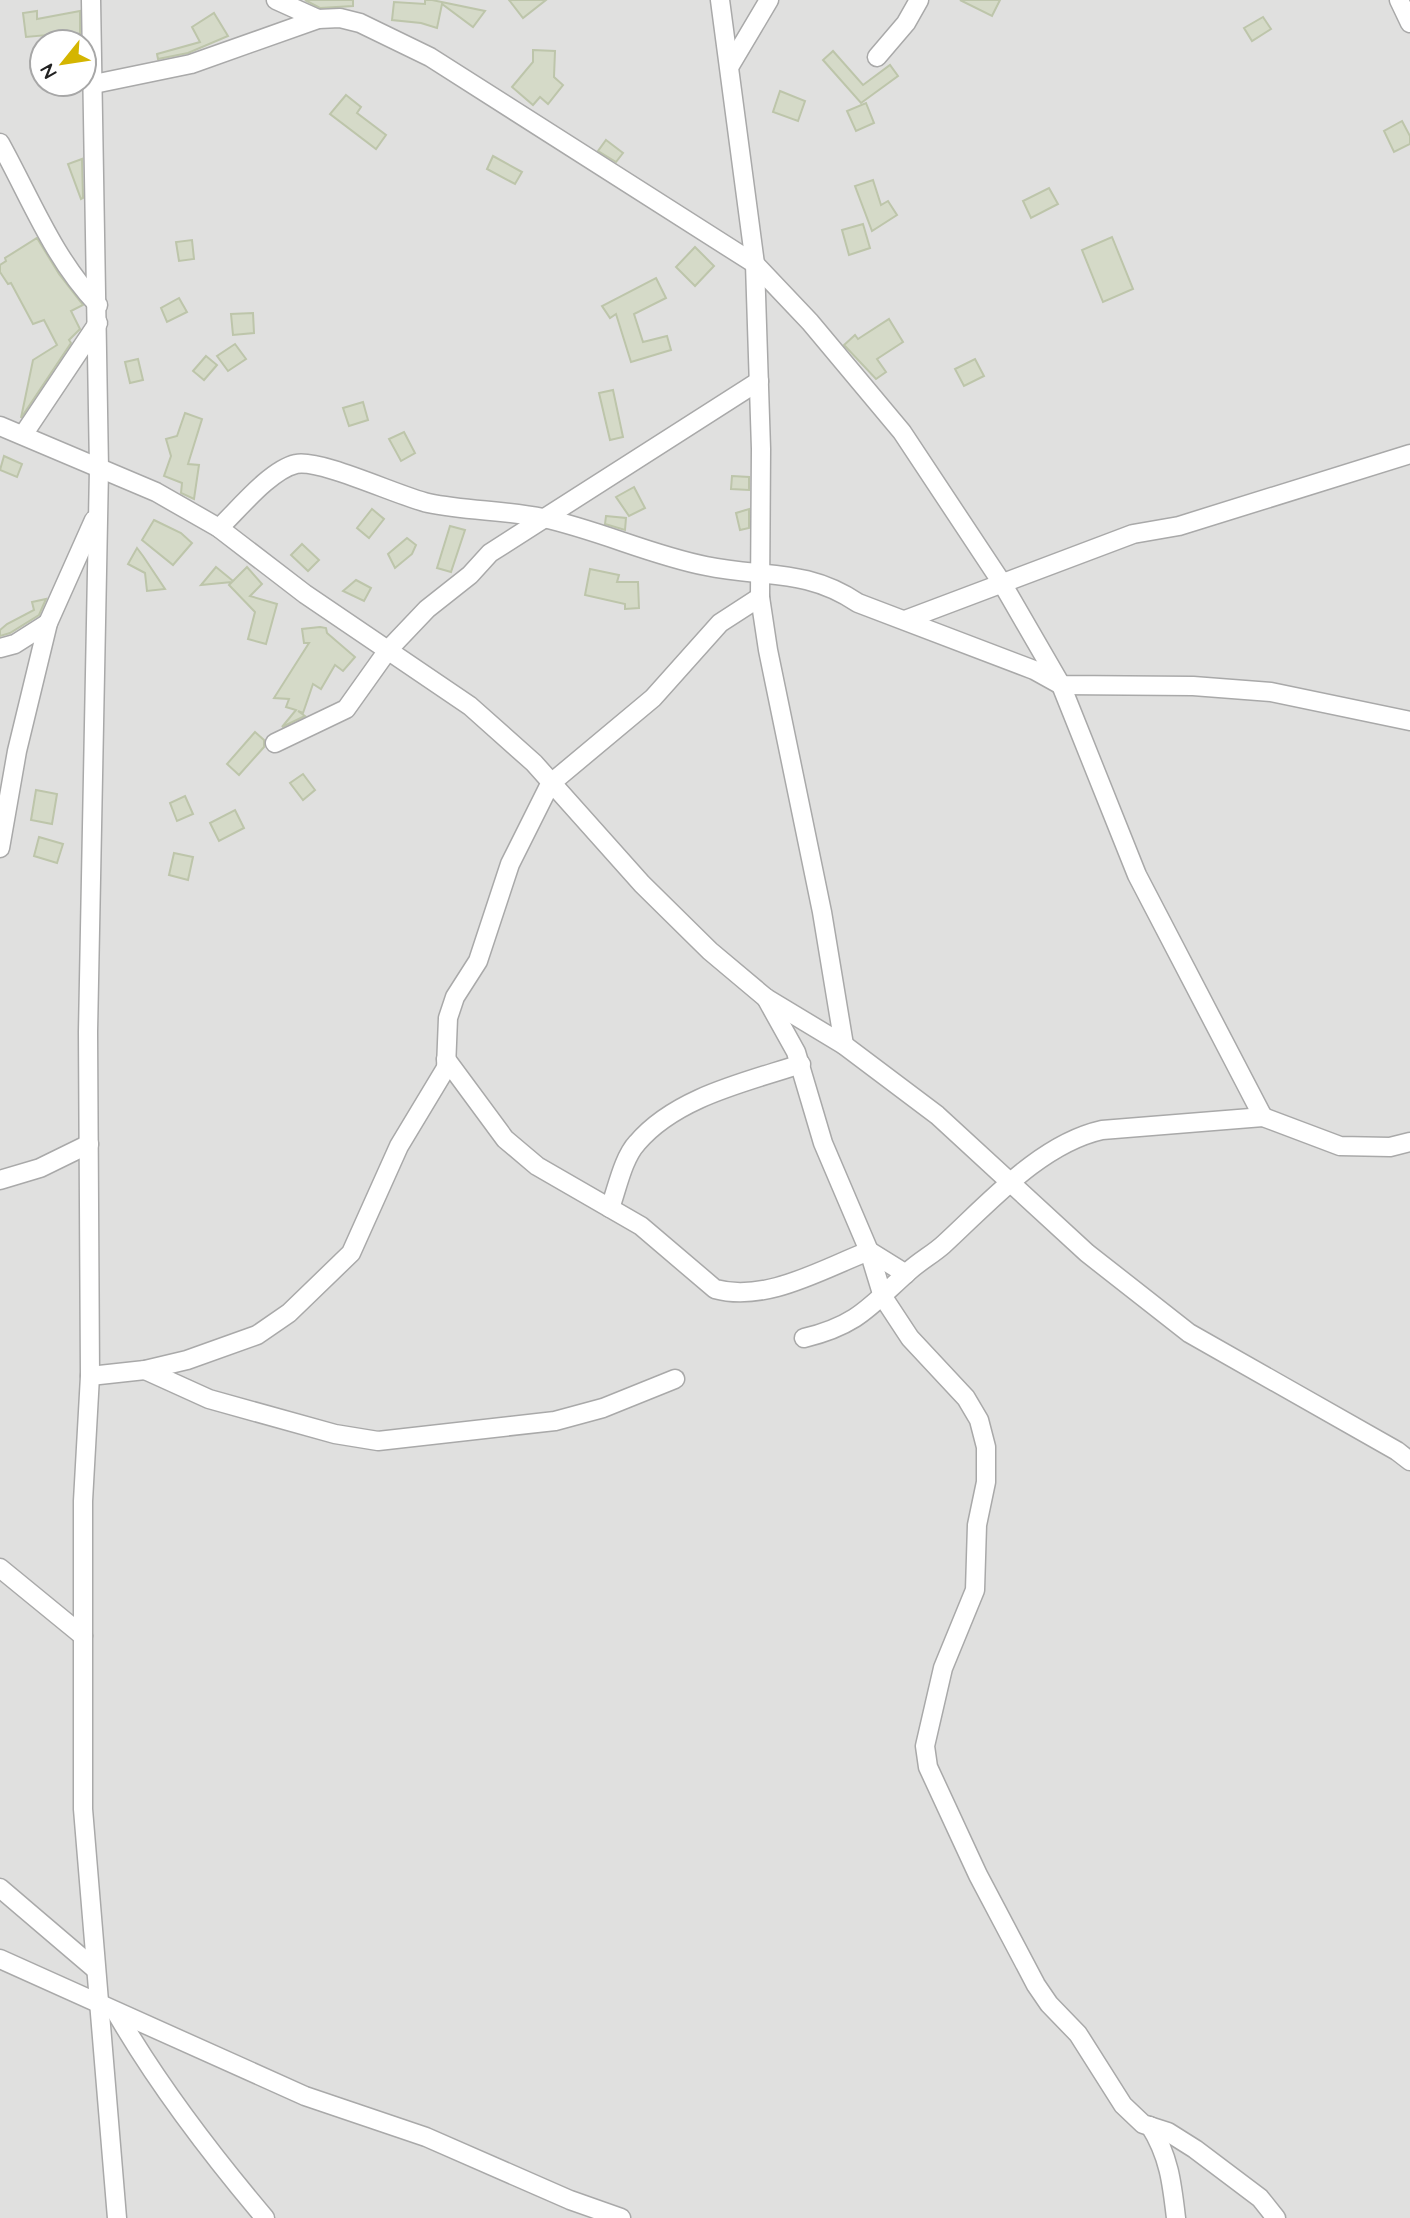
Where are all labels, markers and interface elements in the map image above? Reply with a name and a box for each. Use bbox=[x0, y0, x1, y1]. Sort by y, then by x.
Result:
north arrow bbox=[28, 28, 98, 98]
text: N bbox=[34, 59, 62, 84]

